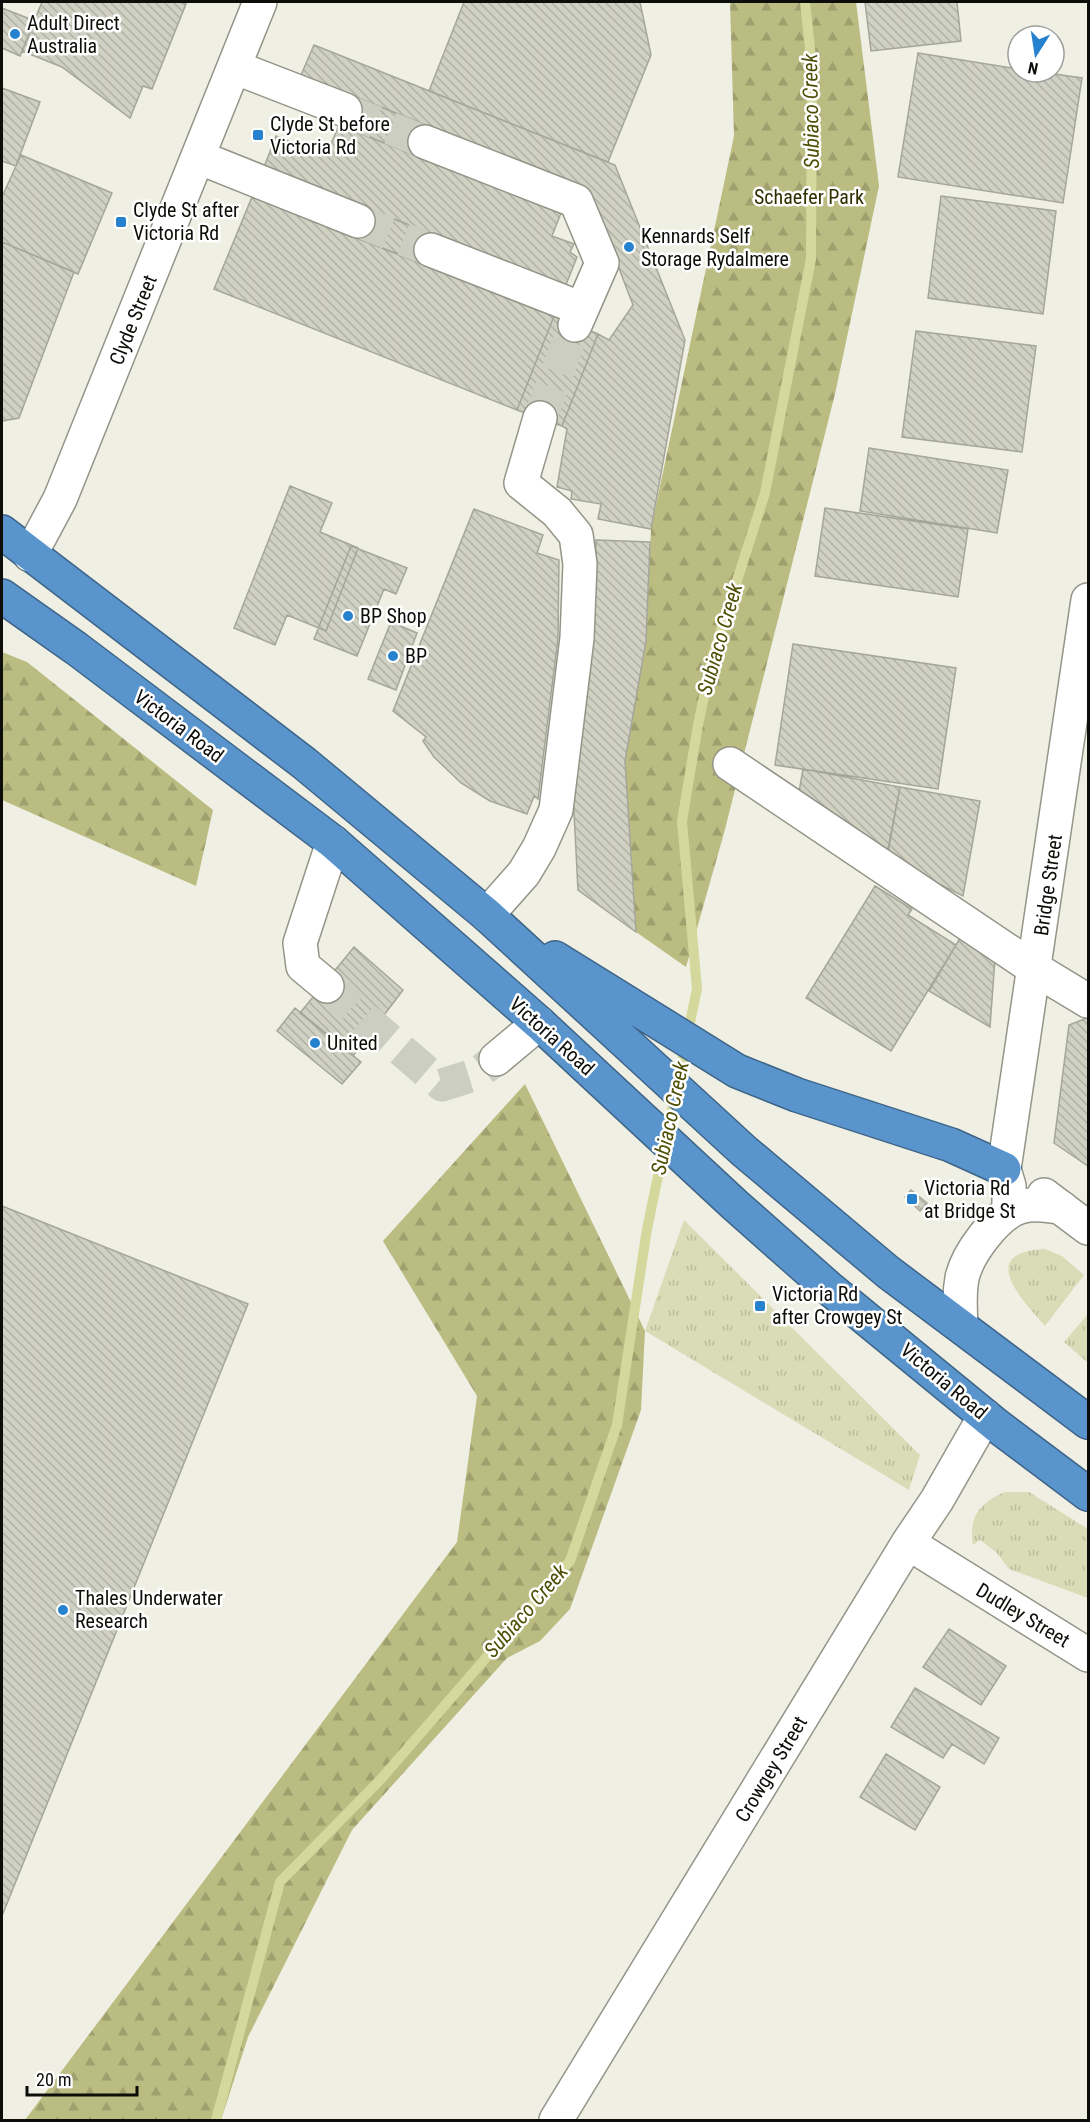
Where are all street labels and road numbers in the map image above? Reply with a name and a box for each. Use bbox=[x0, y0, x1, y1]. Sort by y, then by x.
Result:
street label: Clyde Street bbox=[104, 271, 162, 368]
street label: Victoria Road bbox=[130, 685, 228, 767]
street label: Bridge Street bbox=[1029, 833, 1067, 937]
street label: Victoria Road bbox=[505, 992, 599, 1080]
street label: Victoria Road bbox=[896, 1338, 992, 1424]
street label: Dudley Street bbox=[972, 1578, 1074, 1652]
street label: Crowgey Street bbox=[730, 1712, 812, 1826]

